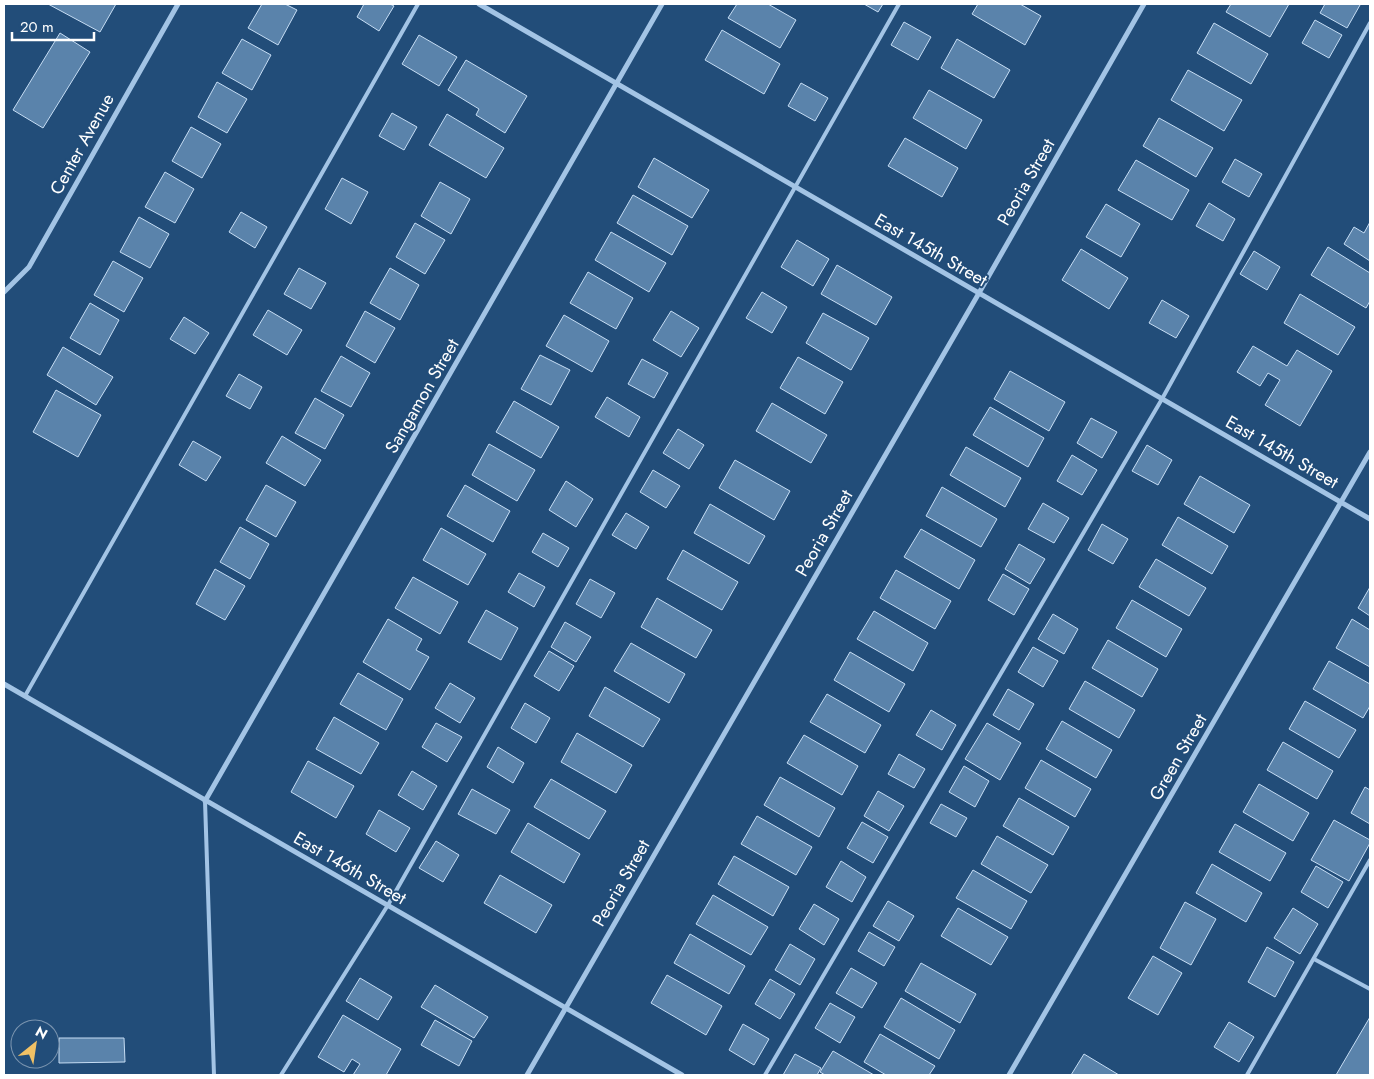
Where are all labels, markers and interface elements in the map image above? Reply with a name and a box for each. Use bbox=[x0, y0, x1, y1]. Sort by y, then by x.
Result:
scale bar bbox=[12, 10, 95, 42]
text: 20 m bbox=[20, 16, 54, 38]
street label: Center Avenue bbox=[43, 89, 121, 199]
street label: Peoria Street bbox=[991, 133, 1062, 230]
street label: East 145th Street bbox=[870, 207, 993, 293]
street label: Sangamon Street bbox=[379, 333, 466, 458]
street label: East 145th Street bbox=[1221, 409, 1344, 495]
street label: Peoria Street bbox=[789, 484, 860, 581]
street label: Green Street bbox=[1143, 708, 1214, 805]
street label: East 146th Street bbox=[289, 825, 412, 911]
street label: Peoria Street bbox=[586, 834, 657, 931]
north arrow bbox=[10, 1019, 60, 1069]
text: N bbox=[32, 1021, 51, 1044]

